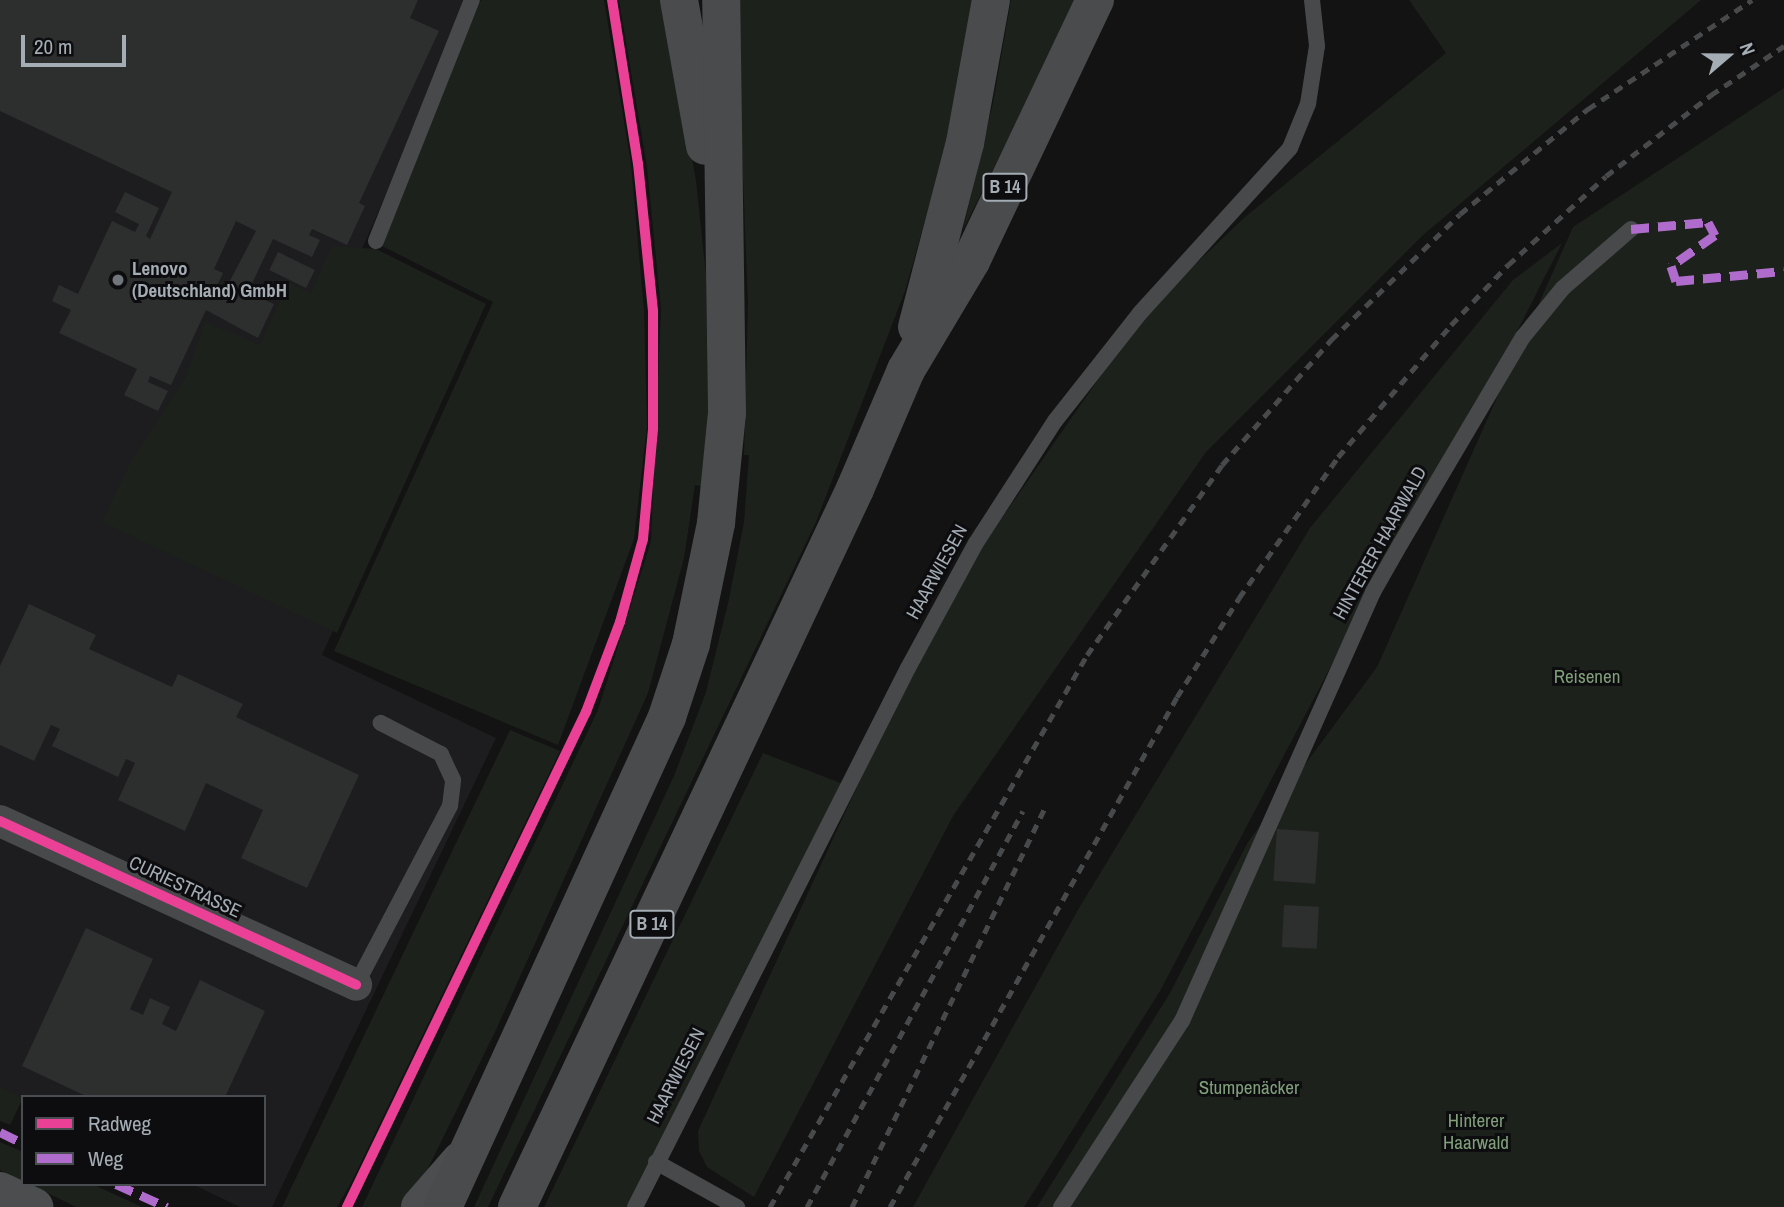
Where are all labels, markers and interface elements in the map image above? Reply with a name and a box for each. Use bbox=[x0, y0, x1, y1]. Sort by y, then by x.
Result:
scale bar bbox=[24, 21, 130, 65]
north arrow bbox=[1693, 21, 1763, 91]
text: 20 m bbox=[34, 32, 72, 61]
text: N bbox=[1734, 39, 1762, 59]
road number: B 14 bbox=[982, 172, 1028, 202]
place label: Lenovo (Deutschland) GmbH bbox=[132, 258, 287, 302]
marker: Lenovo (Deutschland) GmbH bbox=[110, 272, 126, 288]
street label: HINTERER HAARWALD bbox=[1328, 463, 1432, 623]
street label: HAARWIESEN bbox=[902, 521, 972, 623]
park label: Reisenen bbox=[1554, 666, 1620, 688]
street label: CURIESTRASSE bbox=[125, 851, 245, 923]
road number: B 14 bbox=[629, 909, 675, 939]
street label: HAARWIESEN bbox=[642, 1024, 710, 1128]
park label: Stumpenäcker bbox=[1199, 1077, 1299, 1099]
legend bbox=[21, 1095, 266, 1186]
text: Radweg bbox=[88, 1109, 151, 1138]
park label: Hinterer Haarwald bbox=[1443, 1110, 1509, 1154]
text: Weg bbox=[88, 1144, 123, 1173]

